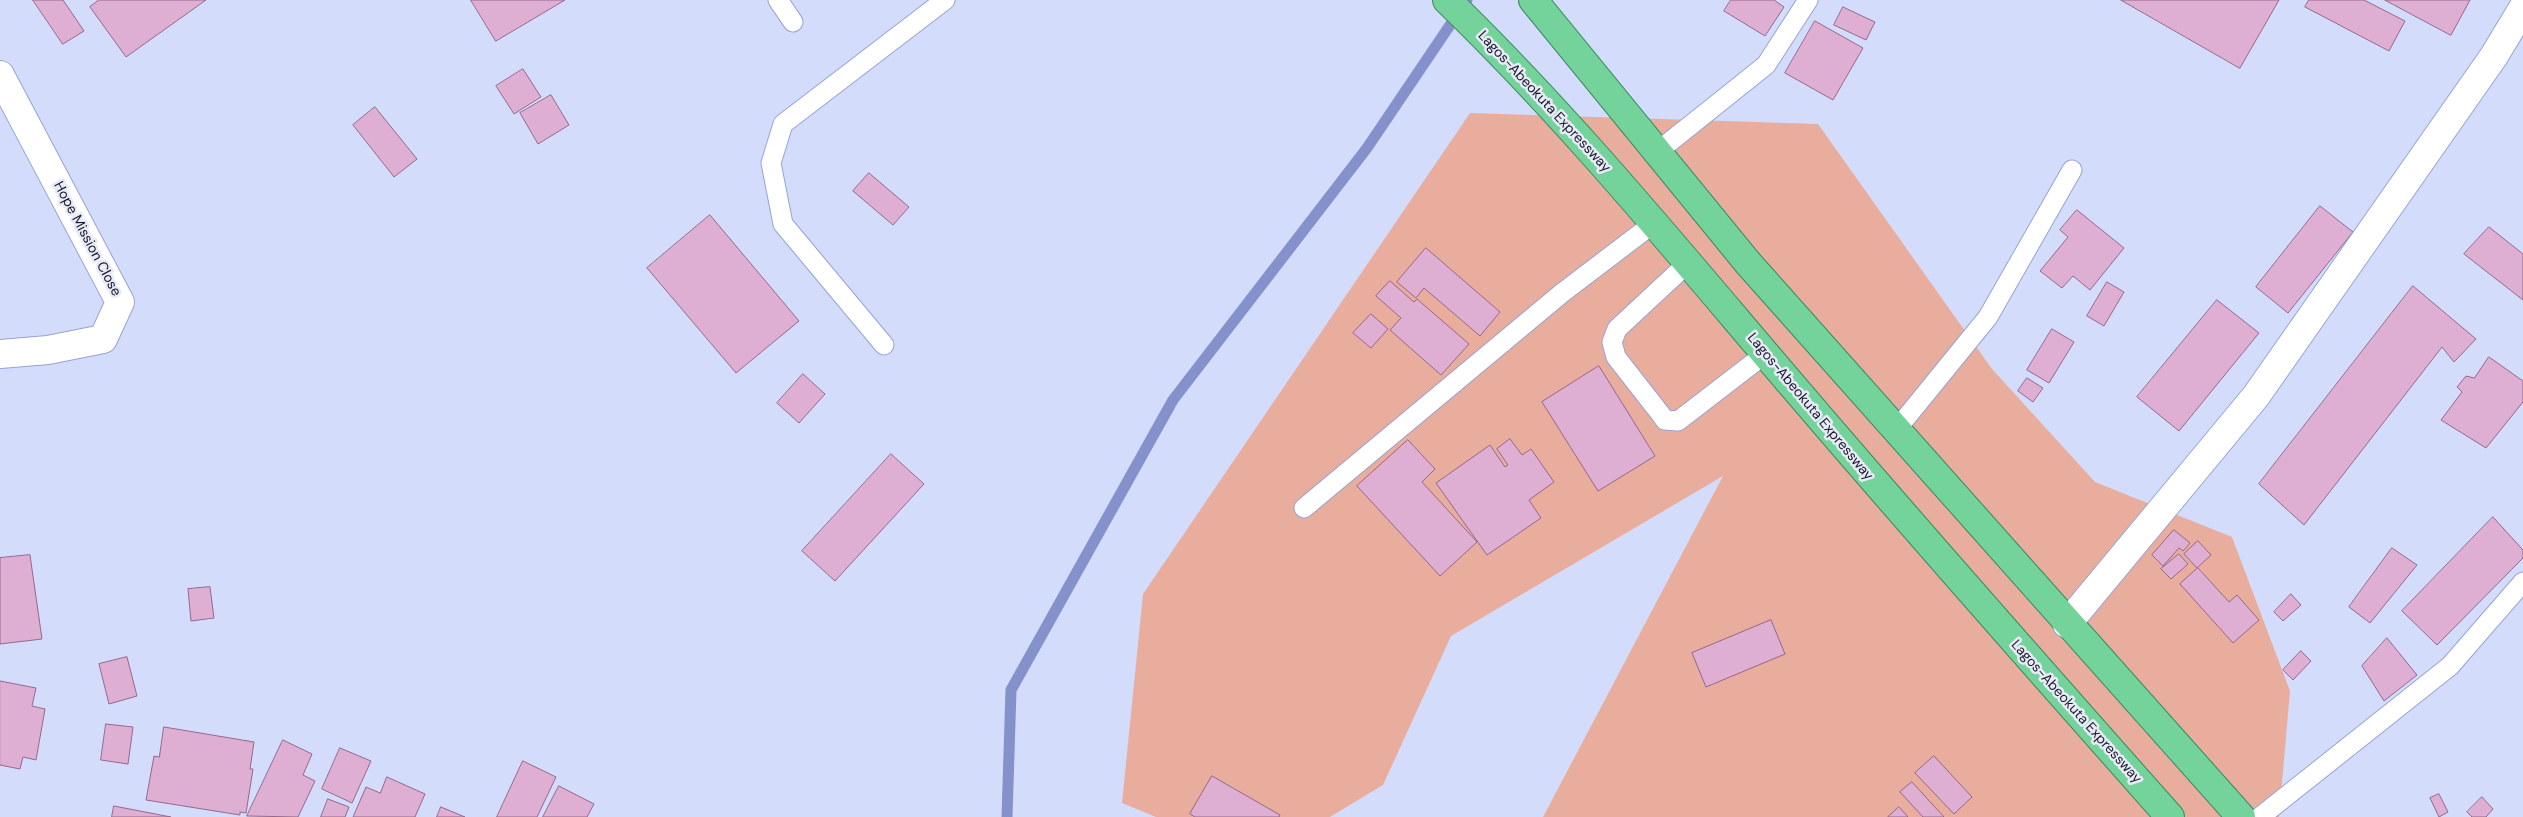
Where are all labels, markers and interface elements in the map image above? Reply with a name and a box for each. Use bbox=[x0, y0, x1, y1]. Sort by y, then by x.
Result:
street label: Lagos-Abeokuta Expressway bbox=[1474, 28, 1614, 176]
street label: Hope Mission Close bbox=[50, 179, 124, 299]
street label: Lagos-Abeokuta Expressway bbox=[1743, 330, 1877, 484]
street label: Lagos-Abeokuta Expressway bbox=[2007, 637, 2145, 787]

